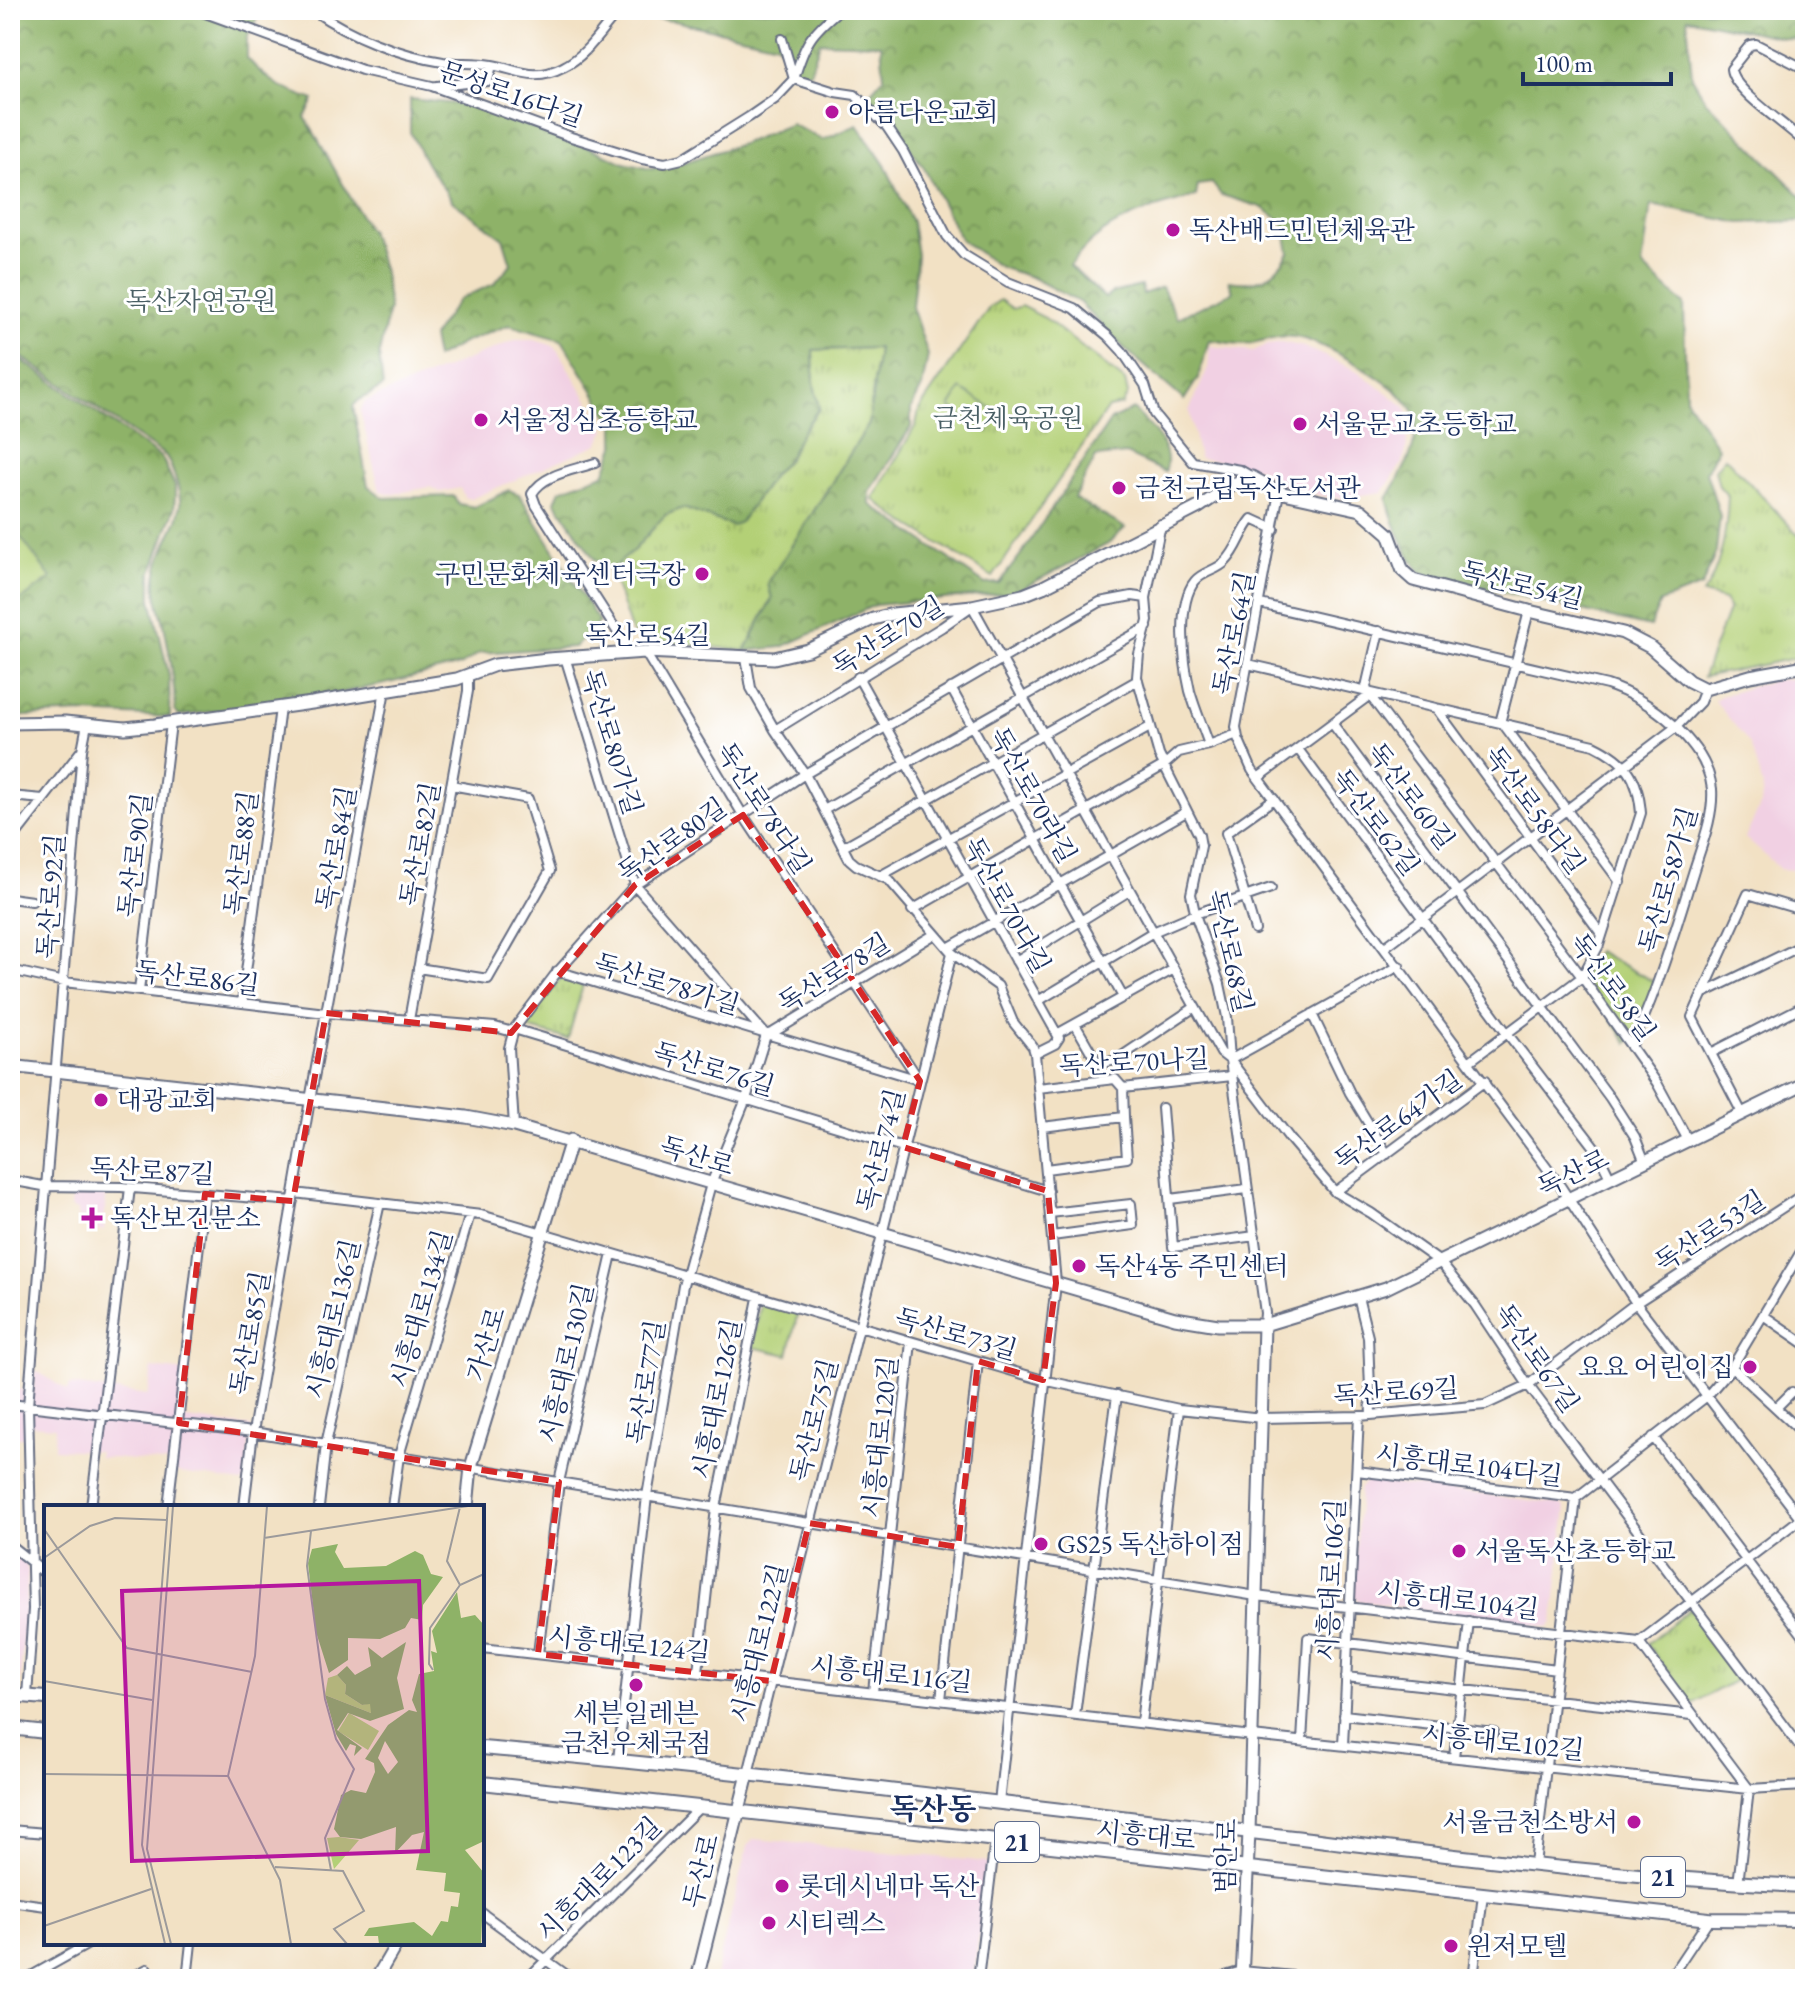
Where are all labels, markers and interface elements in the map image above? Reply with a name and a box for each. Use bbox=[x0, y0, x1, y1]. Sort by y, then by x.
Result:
scale bar bbox=[1523, 36, 1671, 86]
text: 100 m bbox=[1535, 48, 1593, 79]
street label: 문성로16다길 bbox=[434, 53, 588, 135]
place label: 아름다운교회 bbox=[848, 95, 999, 129]
marker: 아름다운교회 bbox=[823, 103, 841, 121]
place label: 독산배드민턴체육관 bbox=[1189, 213, 1415, 247]
marker: 독산배드민턴체육관 bbox=[1164, 221, 1182, 239]
park label: 독산자연공원 bbox=[126, 284, 276, 318]
park label: 금천체육공원 bbox=[933, 401, 1083, 435]
place label: 서울정심초등학교 bbox=[497, 403, 698, 437]
place label: 서울문교초등학교 bbox=[1316, 407, 1517, 441]
marker: 서울정심초등학교 bbox=[472, 411, 490, 429]
marker: 서울문교초등학교 bbox=[1291, 415, 1309, 433]
place label: 금천구립독산도서관 bbox=[1135, 471, 1361, 505]
marker: 금천구립독산도서관 bbox=[1110, 479, 1128, 497]
street label: 독산로54길 bbox=[1457, 553, 1587, 617]
place label: 구민문화체육센터극장 bbox=[435, 557, 686, 591]
marker: 구민문화체육센터극장 bbox=[693, 565, 711, 583]
street label: 독산로64길 bbox=[1205, 568, 1263, 698]
street label: 독산로70길 bbox=[826, 588, 950, 684]
street label: 독산로54길 bbox=[585, 618, 711, 652]
street label: 독산로80가길 bbox=[574, 665, 650, 819]
street label: 독산로70라길 bbox=[982, 721, 1084, 869]
street label: 독산로78다길 bbox=[709, 736, 819, 880]
street label: 독산로60길 bbox=[1360, 736, 1462, 856]
street label: 독산로58다길 bbox=[1477, 739, 1593, 881]
street label: 독산로62길 bbox=[1325, 762, 1427, 882]
street label: 독산로82길 bbox=[392, 779, 448, 909]
street label: 독산로84길 bbox=[308, 783, 364, 913]
street label: 독산로88길 bbox=[216, 789, 266, 917]
street label: 독산로80길 bbox=[611, 790, 733, 890]
street label: 독산로90길 bbox=[110, 791, 160, 919]
street label: 독산로58가길 bbox=[1631, 803, 1705, 957]
street label: 독산로70다길 bbox=[956, 831, 1058, 979]
street label: 독산로92길 bbox=[30, 832, 72, 960]
street label: 독산로68길 bbox=[1199, 886, 1261, 1016]
street label: 독산로78길 bbox=[772, 925, 896, 1021]
street label: 독산로58길 bbox=[1562, 926, 1664, 1048]
street label: 독산로78가길 bbox=[590, 946, 744, 1022]
street label: 독산로86길 bbox=[133, 953, 261, 1003]
street label: 독산로76길 bbox=[649, 1034, 779, 1104]
street label: 독산로70나길 bbox=[1058, 1041, 1210, 1083]
street label: 독산로64가길 bbox=[1327, 1062, 1469, 1178]
place label: 대광교회 bbox=[117, 1083, 217, 1117]
street label: 독산로74길 bbox=[849, 1085, 913, 1215]
marker: 대광교회 bbox=[92, 1091, 110, 1109]
street label: 독산로 bbox=[656, 1129, 738, 1183]
street label: 독산로 bbox=[1532, 1141, 1614, 1205]
street label: 독산로87길 bbox=[88, 1151, 216, 1191]
street label: 독산로53길 bbox=[1648, 1183, 1772, 1279]
place label: 독산보건분소 bbox=[110, 1201, 261, 1235]
marker: 독산보건분소 bbox=[81, 1207, 103, 1229]
street label: 시흥대로134길 bbox=[382, 1226, 460, 1392]
street label: 시흥대로136길 bbox=[298, 1236, 368, 1402]
place label: 독산4동 주민센터 bbox=[1095, 1249, 1289, 1283]
marker: 독산4동 주민센터 bbox=[1070, 1257, 1088, 1275]
street label: 독산로85길 bbox=[222, 1268, 278, 1398]
street label: 시흥대로130길 bbox=[531, 1280, 601, 1446]
street label: 독산로67길 bbox=[1487, 1297, 1587, 1419]
street label: 독산로73길 bbox=[891, 1300, 1021, 1368]
street label: 가산로 bbox=[459, 1303, 513, 1385]
street label: 시흥대로126길 bbox=[685, 1316, 749, 1482]
street label: 독산로77길 bbox=[619, 1317, 673, 1447]
place label: 요요 어린이집 bbox=[1578, 1350, 1734, 1384]
street label: 시흥대로120길 bbox=[855, 1354, 905, 1520]
street label: 독산로75길 bbox=[782, 1355, 846, 1485]
marker: 요요 어린이집 bbox=[1741, 1358, 1759, 1376]
street label: 독산로69길 bbox=[1332, 1371, 1460, 1413]
street label: 시흥대로104다길 bbox=[1374, 1437, 1564, 1493]
street label: 시흥대로106길 bbox=[1310, 1498, 1352, 1662]
inset map bbox=[44, 1505, 484, 1945]
place label: GS25 독산하이점 bbox=[1057, 1527, 1244, 1561]
place label: 서울독산초등학교 bbox=[1475, 1534, 1676, 1568]
marker: GS25 독산하이점 bbox=[1032, 1535, 1050, 1553]
marker: 서울독산초등학교 bbox=[1450, 1542, 1468, 1560]
street label: 시흥대로122길 bbox=[723, 1560, 795, 1726]
street label: 시흥대로104길 bbox=[1375, 1573, 1541, 1627]
street label: 시흥대로124길 bbox=[546, 1619, 712, 1669]
street label: 시흥대로116길 bbox=[808, 1649, 974, 1699]
marker: 세븐일레븐 금천우체국점 bbox=[627, 1676, 645, 1694]
place label: 세븐일레븐 금천우체국점 bbox=[561, 1696, 711, 1760]
street label: 시흥대로102길 bbox=[1420, 1717, 1586, 1767]
district label: 독산동 bbox=[890, 1789, 976, 1828]
place label: 서울금천소방서 bbox=[1442, 1805, 1618, 1839]
street label: 시흥대로123길 bbox=[529, 1809, 669, 1949]
street label: 시흥대로 bbox=[1094, 1813, 1198, 1857]
marker: 서울금천소방서 bbox=[1625, 1813, 1643, 1831]
street label: 범안로 bbox=[1208, 1818, 1244, 1894]
road number: 21 bbox=[995, 1822, 1039, 1862]
street label: 두산로 bbox=[675, 1830, 727, 1912]
road number: 21 bbox=[1641, 1857, 1685, 1897]
place label: 롯데시네마 독산 bbox=[798, 1869, 980, 1903]
marker: 롯데시네마 독산 bbox=[773, 1877, 791, 1895]
place label: 시티렉스 bbox=[785, 1906, 885, 1940]
marker: 시티렉스 bbox=[760, 1914, 778, 1932]
place label: 윈저모텔 bbox=[1467, 1929, 1567, 1963]
marker: 윈저모텔 bbox=[1442, 1937, 1460, 1955]

